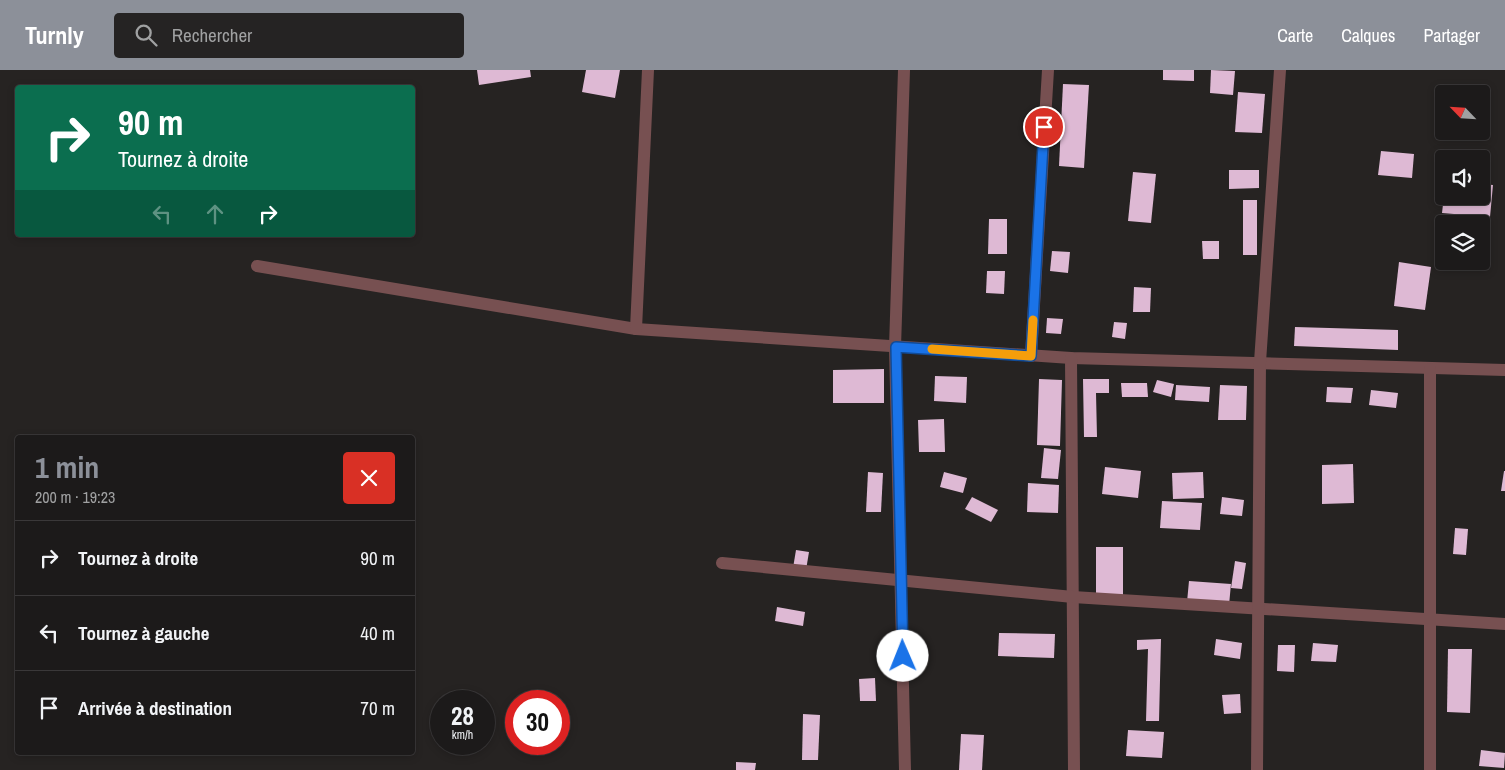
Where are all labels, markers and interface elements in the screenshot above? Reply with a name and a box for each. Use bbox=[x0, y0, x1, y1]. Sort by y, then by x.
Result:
search box bbox=[114, 13, 464, 58]
text: Turnly bbox=[25, 19, 84, 51]
icon: search bbox=[132, 21, 160, 49]
text: Rechercher bbox=[172, 22, 252, 48]
text: Carte bbox=[1277, 23, 1313, 48]
text: Calques bbox=[1341, 23, 1395, 48]
text: Partager bbox=[1423, 23, 1480, 48]
north arrow bbox=[1435, 85, 1490, 140]
map controls bbox=[1435, 85, 1490, 270]
text: 90 m bbox=[118, 99, 183, 146]
icon: right bbox=[35, 105, 100, 170]
pin bbox=[1023, 106, 1065, 148]
icon: arrive bbox=[1030, 113, 1058, 141]
text: Tournez à droite bbox=[118, 144, 248, 174]
button: sound bbox=[1435, 150, 1490, 205]
icon: left bbox=[148, 200, 176, 228]
icon: ahead bbox=[201, 200, 229, 228]
icon: right bbox=[254, 200, 282, 228]
button: layers bbox=[1435, 215, 1490, 270]
text: 1 min bbox=[35, 447, 99, 487]
button: close bbox=[343, 452, 395, 504]
text: 200 m · 19:23 bbox=[35, 486, 115, 508]
icon: right bbox=[35, 544, 63, 572]
text: Tournez à droite bbox=[78, 545, 198, 571]
text: 90 m bbox=[360, 545, 395, 571]
icon: left bbox=[35, 619, 63, 647]
text: Tournez à gauche bbox=[78, 620, 209, 646]
text: 40 m bbox=[360, 620, 395, 646]
position arrow bbox=[876, 629, 928, 681]
speed limit sign: 30 bbox=[505, 690, 570, 755]
icon: arrive bbox=[35, 694, 63, 722]
text: Arrivée à destination bbox=[78, 695, 232, 721]
text: 70 m bbox=[360, 695, 395, 721]
text: 28 bbox=[451, 699, 474, 733]
text: km/h bbox=[452, 727, 473, 743]

